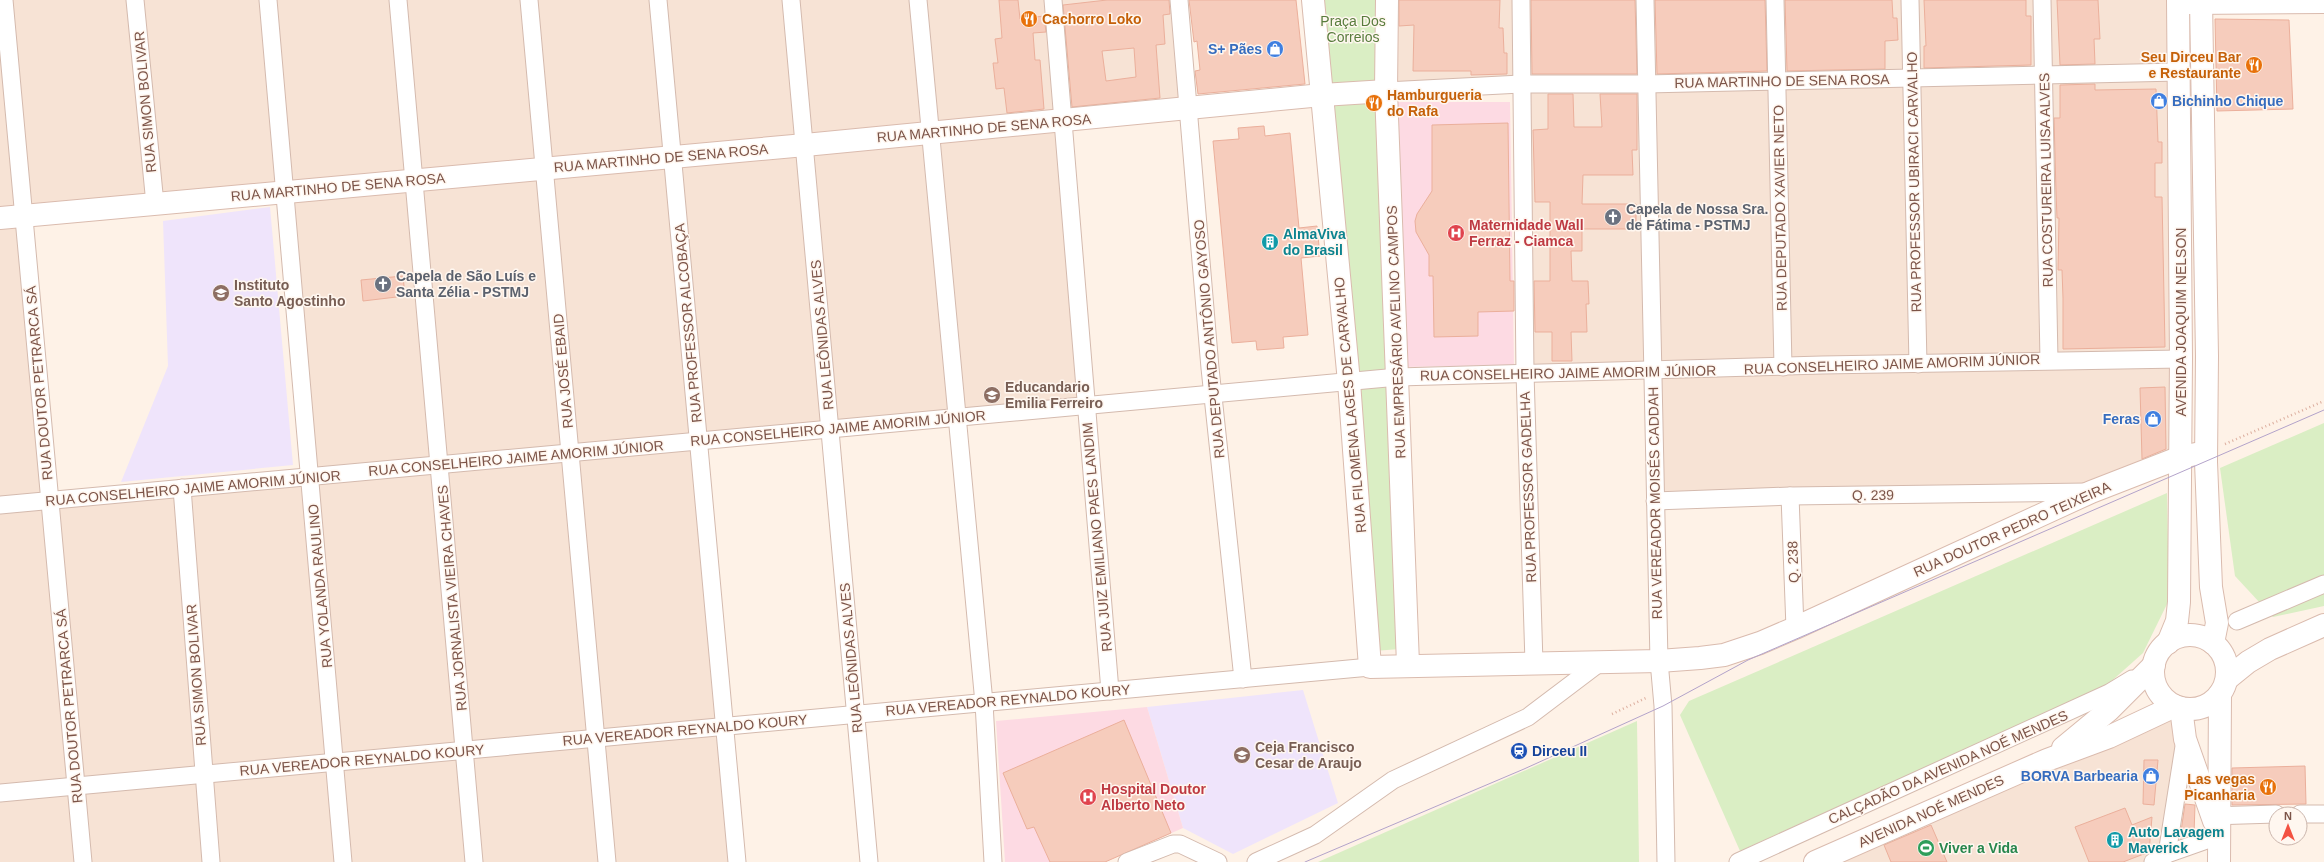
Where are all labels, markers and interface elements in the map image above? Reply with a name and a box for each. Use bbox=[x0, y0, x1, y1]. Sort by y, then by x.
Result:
restaurant icon: Cachorro Loko bbox=[1019, 9, 1039, 29]
place label: Cachorro Loko bbox=[1042, 11, 1142, 27]
park label: Praça Dos Correios bbox=[1320, 13, 1386, 45]
street label: RUA SIMON BOLIVAR bbox=[131, 31, 159, 173]
shop icon: S+ Pães bbox=[1265, 39, 1285, 59]
place label: S+ Pães bbox=[1208, 41, 1262, 57]
place label: Seu Dirceu Bar e Restaurante bbox=[2141, 49, 2242, 81]
street label: RUA PROFESSOR UBIRACI CARVALHO bbox=[1904, 51, 1924, 313]
restaurant icon: Seu Dirceu Bar e Restaurante bbox=[2244, 55, 2264, 75]
street label: RUA MARTINHO DE SENA ROSA bbox=[1674, 71, 1890, 91]
street label: RUA COSTUREIRA LUISA ALVES bbox=[2036, 73, 2056, 287]
place label: Hamburgueria do Rafa bbox=[1387, 87, 1482, 119]
shop icon: Bichinho Chique bbox=[2149, 91, 2169, 111]
restaurant icon: Hamburgueria do Rafa bbox=[1364, 93, 1384, 113]
place label: Bichinho Chique bbox=[2172, 93, 2283, 109]
street label: RUA DEPUTADO XAVIER NETO bbox=[1770, 105, 1790, 311]
street label: RUA MARTINHO DE SENA ROSA bbox=[876, 111, 1093, 145]
street label: RUA MARTINHO DE SENA ROSA bbox=[553, 141, 770, 175]
street label: RUA MARTINHO DE SENA ROSA bbox=[230, 170, 447, 204]
place label: Capela de Nossa Sra. de Fátima - PSTMJ bbox=[1626, 201, 1768, 233]
street label: RUA EMPRESÁRIO AVELINO CAMPOS bbox=[1384, 205, 1408, 459]
church icon: Capela de Nossa Sra. de Fátima - PSTMJ bbox=[1603, 207, 1623, 227]
place label: Maternidade Wall Ferraz - Ciamca bbox=[1469, 217, 1584, 249]
street label: RUA DEPUTADO ANTÔNIO GAYOSO bbox=[1191, 219, 1227, 459]
street label: RUA PROFESSOR ALCOBAÇA bbox=[671, 222, 705, 423]
hospital icon: Maternidade Wall Ferraz - Ciamca bbox=[1446, 223, 1466, 243]
place label: AlmaViva do Brasil bbox=[1283, 226, 1346, 258]
street label: AVENIDA JOAQUIM NELSON bbox=[2173, 228, 2189, 416]
building icon: AlmaViva do Brasil bbox=[1260, 232, 1280, 252]
street label: RUA LEÔNIDAS ALVES bbox=[807, 259, 837, 411]
place label: Capela de São Luís e Santa Zélia - PSTMJ bbox=[396, 268, 536, 300]
church icon: Capela de São Luís e Santa Zélia - PSTMJ bbox=[373, 274, 393, 294]
street label: RUA FILOMENA LAGES DE CARVALHO bbox=[1331, 276, 1369, 534]
place label: Instituto Santo Agostinho bbox=[234, 277, 345, 309]
school or university icon: Instituto Santo Agostinho bbox=[211, 283, 231, 303]
street label: RUA DOUTOR PETRARCA SÁ bbox=[22, 285, 55, 481]
street label: RUA JOSÉ EBAID bbox=[550, 313, 576, 429]
street label: RUA CONSELHEIRO JAIME AMORIM JÚNIOR bbox=[1744, 351, 2040, 377]
street label: RUA CONSELHEIRO JAIME AMORIM JÚNIOR bbox=[1420, 362, 1716, 384]
place label: Educandario Emilia Ferreiro bbox=[1005, 379, 1103, 411]
school or university icon: Educandario Emilia Ferreiro bbox=[982, 385, 1002, 405]
street label: RUA VEREADOR MOISÉS CADDAH bbox=[1645, 387, 1665, 619]
street label: RUA PROFESSOR GADELHA bbox=[1517, 390, 1539, 583]
street label: RUA CONSELHEIRO JAIME AMORIM JÚNIOR bbox=[690, 407, 986, 449]
shop icon: Feras bbox=[2143, 409, 2163, 429]
place label: Feras bbox=[2103, 411, 2140, 427]
street label: RUA JUIZ EMILIANO PAES LANDIM bbox=[1079, 422, 1115, 652]
street label: RUA CONSELHEIRO JAIME AMORIM JÚNIOR bbox=[368, 437, 664, 479]
street label: RUA CONSELHEIRO JAIME AMORIM JÚNIOR bbox=[45, 467, 341, 509]
street label: RUA DOUTOR PEDRO TEIXEIRA bbox=[1911, 478, 2114, 580]
street label: RUA JORNALISTA VIEIRA CHAVES bbox=[434, 484, 470, 712]
street label: Q. 239 bbox=[1852, 487, 1894, 503]
street label: RUA YOLANDA RAULINO bbox=[305, 503, 335, 669]
street label: Q. 238 bbox=[1784, 541, 1802, 583]
street label: RUA LEÔNIDAS ALVES bbox=[836, 582, 866, 734]
street label: RUA SIMON BOLIVAR bbox=[183, 604, 209, 746]
street label: RUA DOUTOR PETRARCA SÁ bbox=[52, 608, 85, 804]
street label: RUA VEREADOR REYNALDO KOURY bbox=[885, 681, 1132, 719]
street label: CALÇADÃO DA AVENIDA NOÉ MENDES bbox=[1825, 706, 2071, 828]
street label: RUA VEREADOR REYNALDO KOURY bbox=[562, 711, 809, 749]
place label: Ceja Francisco Cesar de Araujo bbox=[1255, 739, 1362, 771]
street label: RUA VEREADOR REYNALDO KOURY bbox=[239, 741, 486, 779]
station icon: Dirceu II bbox=[1509, 741, 1529, 761]
place label: Dirceu II bbox=[1532, 743, 1587, 759]
school or university icon: Ceja Francisco Cesar de Araujo bbox=[1232, 745, 1252, 765]
shop icon: BORVA Barbearia bbox=[2141, 766, 2161, 786]
place label: BORVA Barbearia bbox=[2021, 768, 2138, 784]
street label: AVENIDA NOÉ MENDES bbox=[1855, 771, 2007, 851]
place label: Las vegas Picanharia bbox=[2184, 771, 2255, 803]
restaurant icon: Las vegas Picanharia bbox=[2258, 777, 2278, 797]
place label: Hospital Doutor Alberto Neto bbox=[1101, 781, 1207, 813]
hospital icon: Hospital Doutor Alberto Neto bbox=[1078, 787, 1098, 807]
north arrow bbox=[2268, 806, 2308, 846]
text: N bbox=[2284, 810, 2292, 822]
place label: Auto Lavagem Maverick bbox=[2128, 824, 2224, 856]
building icon: Auto Lavagem Maverick bbox=[2105, 830, 2125, 850]
sports icon: Viver a Vida bbox=[1916, 838, 1936, 858]
place label: Viver a Vida bbox=[1939, 840, 2018, 856]

